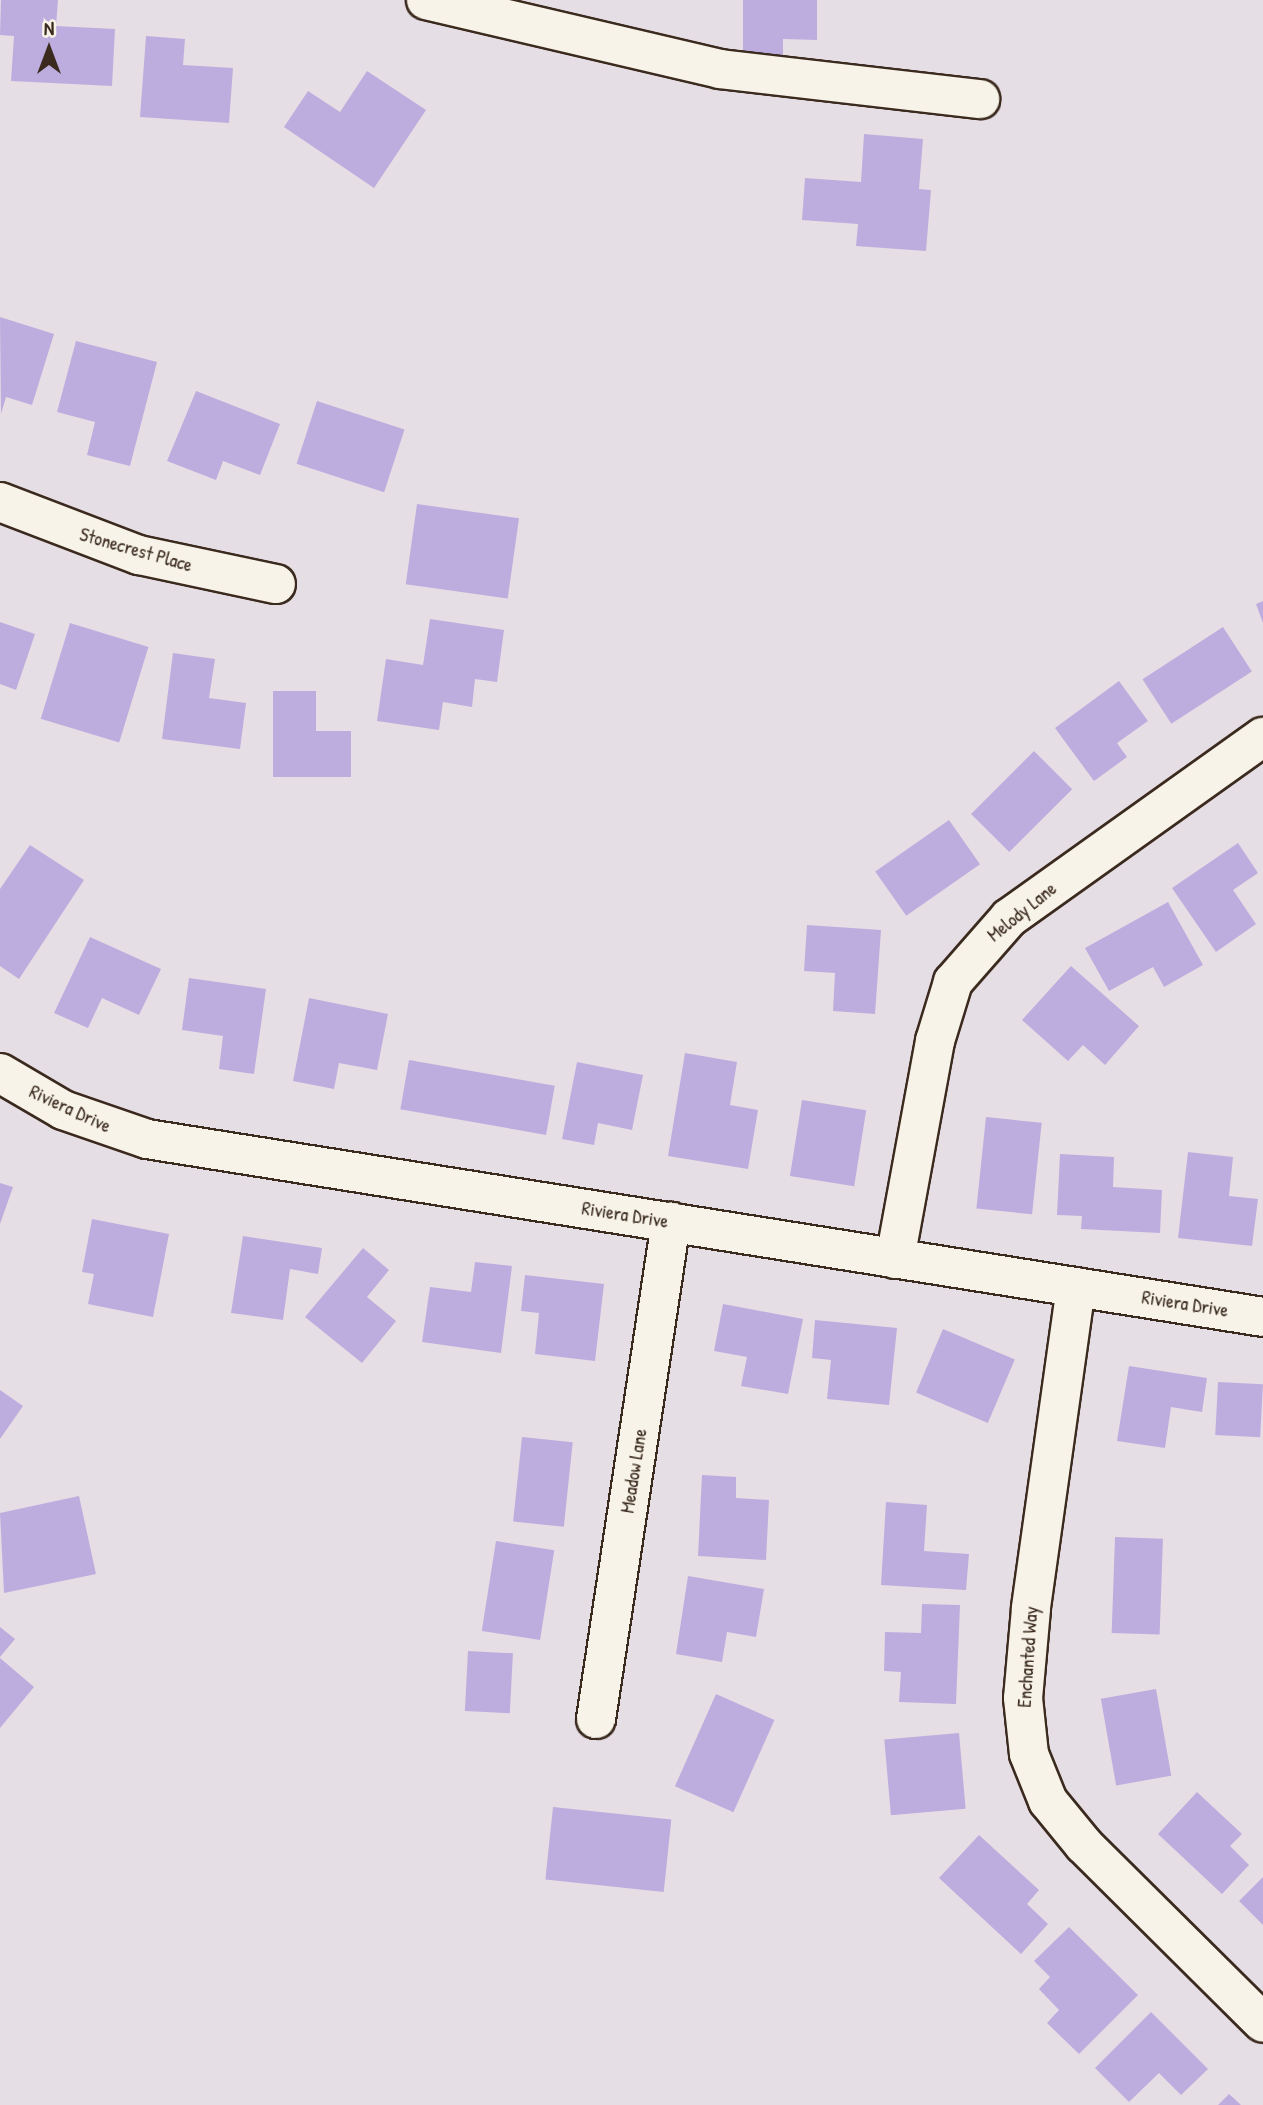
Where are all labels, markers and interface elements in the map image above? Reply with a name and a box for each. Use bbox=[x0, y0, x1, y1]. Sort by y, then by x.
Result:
north arrow bbox=[14, 14, 84, 84]
text: N bbox=[44, 15, 54, 41]
street label: Stonecrest Place bbox=[77, 523, 195, 577]
street label: Melody Lane bbox=[983, 877, 1061, 947]
street label: Riviera Drive bbox=[26, 1080, 114, 1138]
street label: Riviera Drive bbox=[580, 1197, 670, 1233]
street label: Riviera Drive bbox=[1140, 1286, 1230, 1322]
street label: Meadow Lane bbox=[616, 1427, 652, 1515]
street label: Enchanted Way bbox=[1013, 1606, 1043, 1708]

